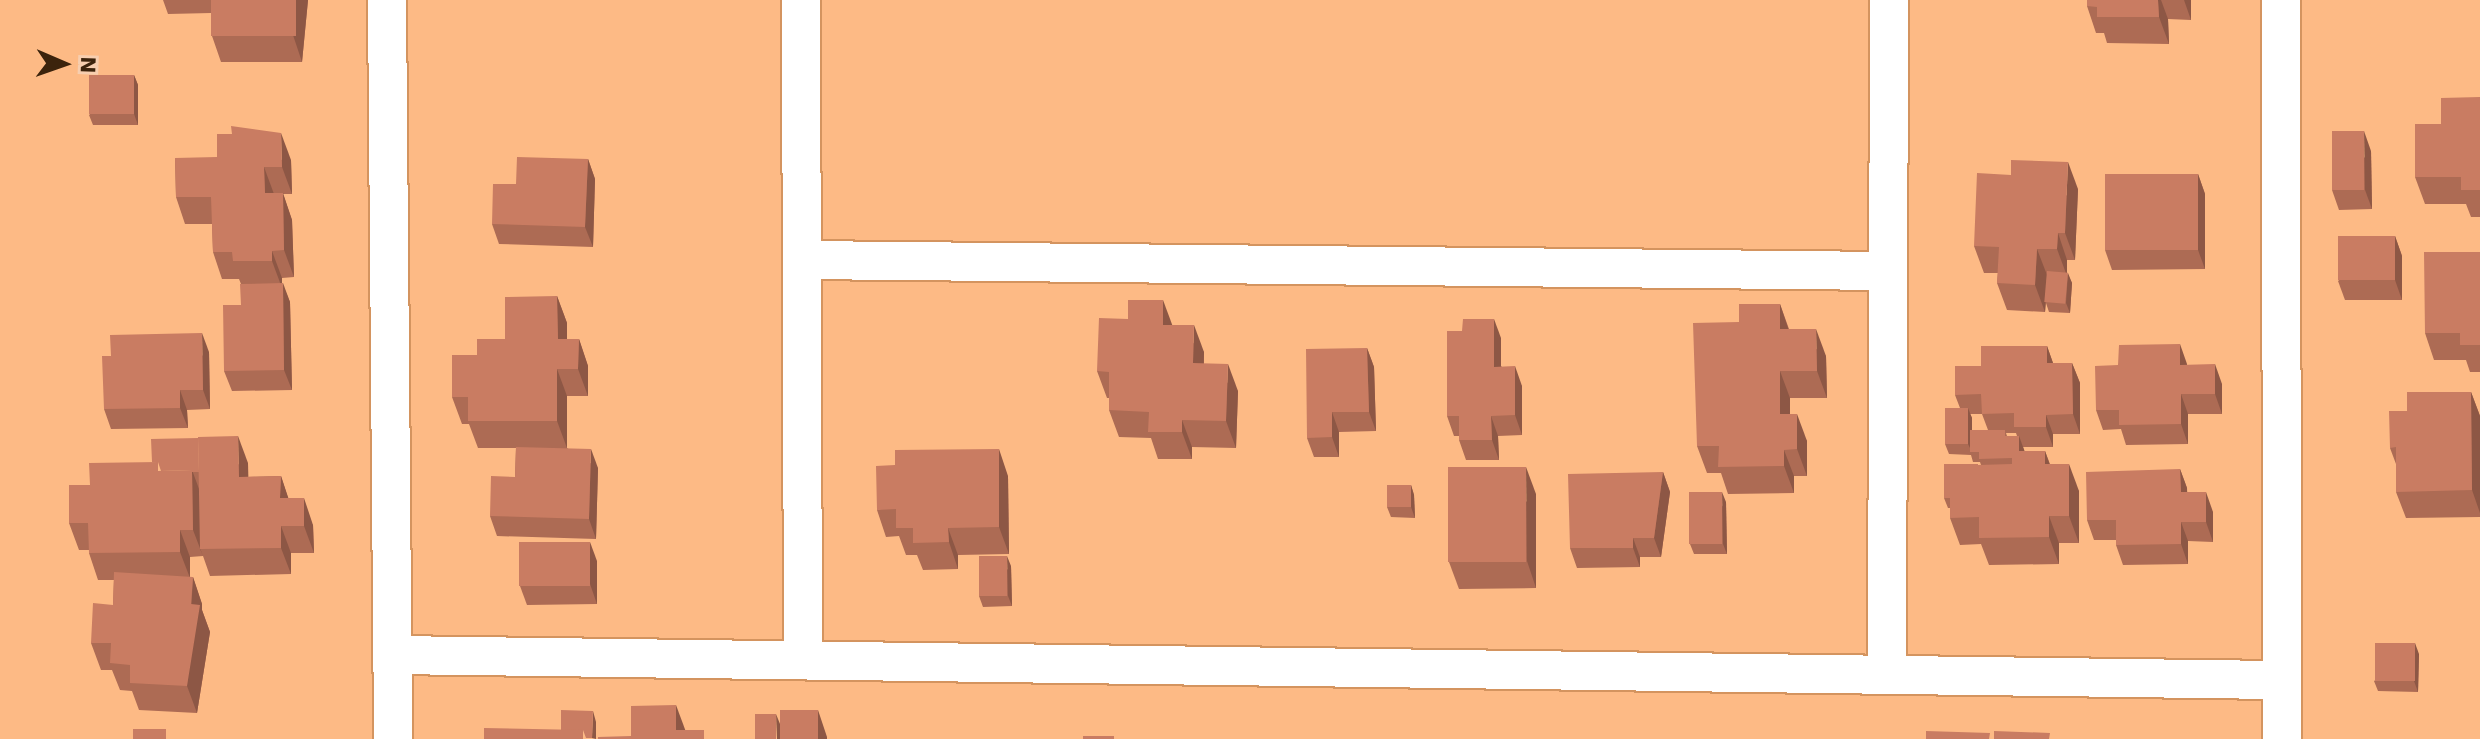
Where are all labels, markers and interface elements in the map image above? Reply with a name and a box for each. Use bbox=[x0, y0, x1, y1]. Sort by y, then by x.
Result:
north arrow bbox=[24, 24, 104, 104]
text: N bbox=[76, 56, 101, 73]

